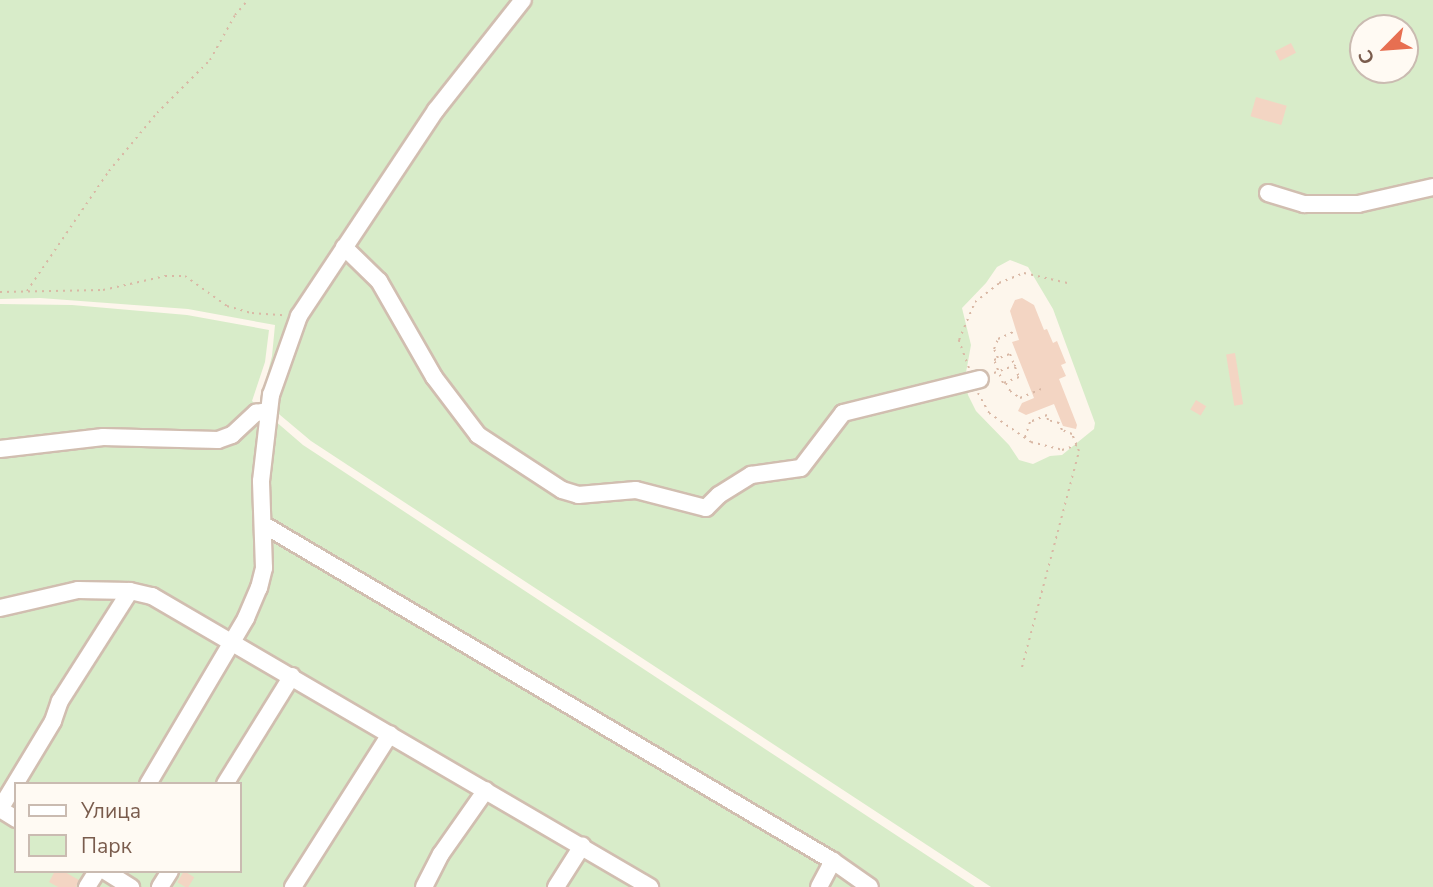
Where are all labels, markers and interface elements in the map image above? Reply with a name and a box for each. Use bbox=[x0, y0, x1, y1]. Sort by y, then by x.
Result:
north arrow bbox=[1349, 14, 1419, 84]
text: С bbox=[1352, 46, 1381, 68]
legend bbox=[14, 782, 242, 873]
text: Улица bbox=[81, 797, 141, 825]
text: Парк bbox=[81, 832, 132, 860]

